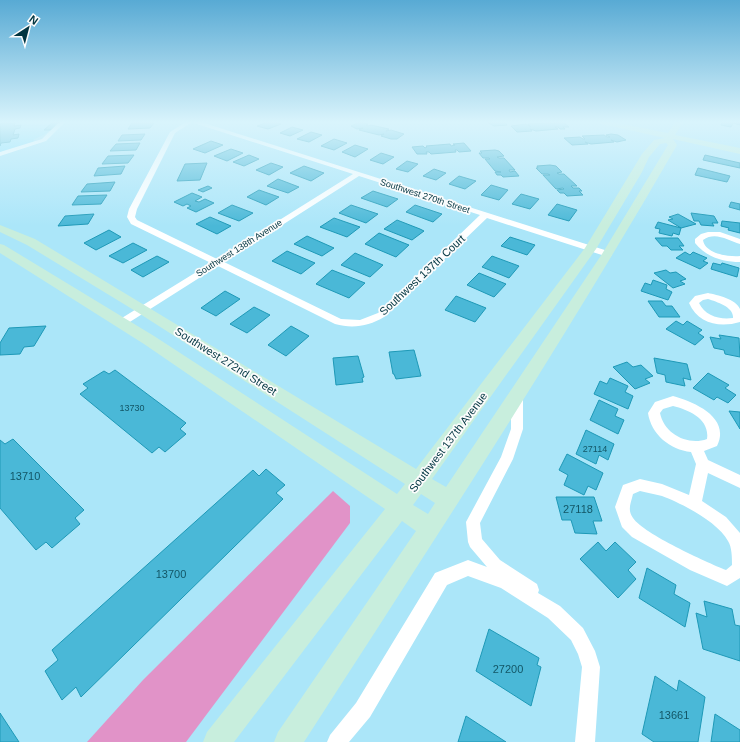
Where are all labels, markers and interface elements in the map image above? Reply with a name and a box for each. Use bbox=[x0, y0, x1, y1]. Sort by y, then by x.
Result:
north arrow bbox=[8, 8, 48, 48]
text: N bbox=[27, 13, 41, 27]
street label: Southwest 270th Street bbox=[379, 177, 472, 215]
street label: Southwest 138th Avenue bbox=[194, 217, 284, 279]
street label: Southwest 137th Court bbox=[377, 232, 467, 318]
street label: Southwest 272nd Street bbox=[173, 325, 279, 397]
street label: Southwest 137th Avenue bbox=[407, 390, 489, 494]
house number: 13730 bbox=[119, 403, 145, 413]
house number: 27114 bbox=[583, 444, 607, 454]
house number: 13710 bbox=[10, 470, 40, 482]
house number: 27118 bbox=[563, 503, 593, 515]
house number: 13700 bbox=[156, 568, 186, 580]
house number: 27200 bbox=[493, 663, 523, 675]
house number: 13661 bbox=[659, 709, 689, 721]

